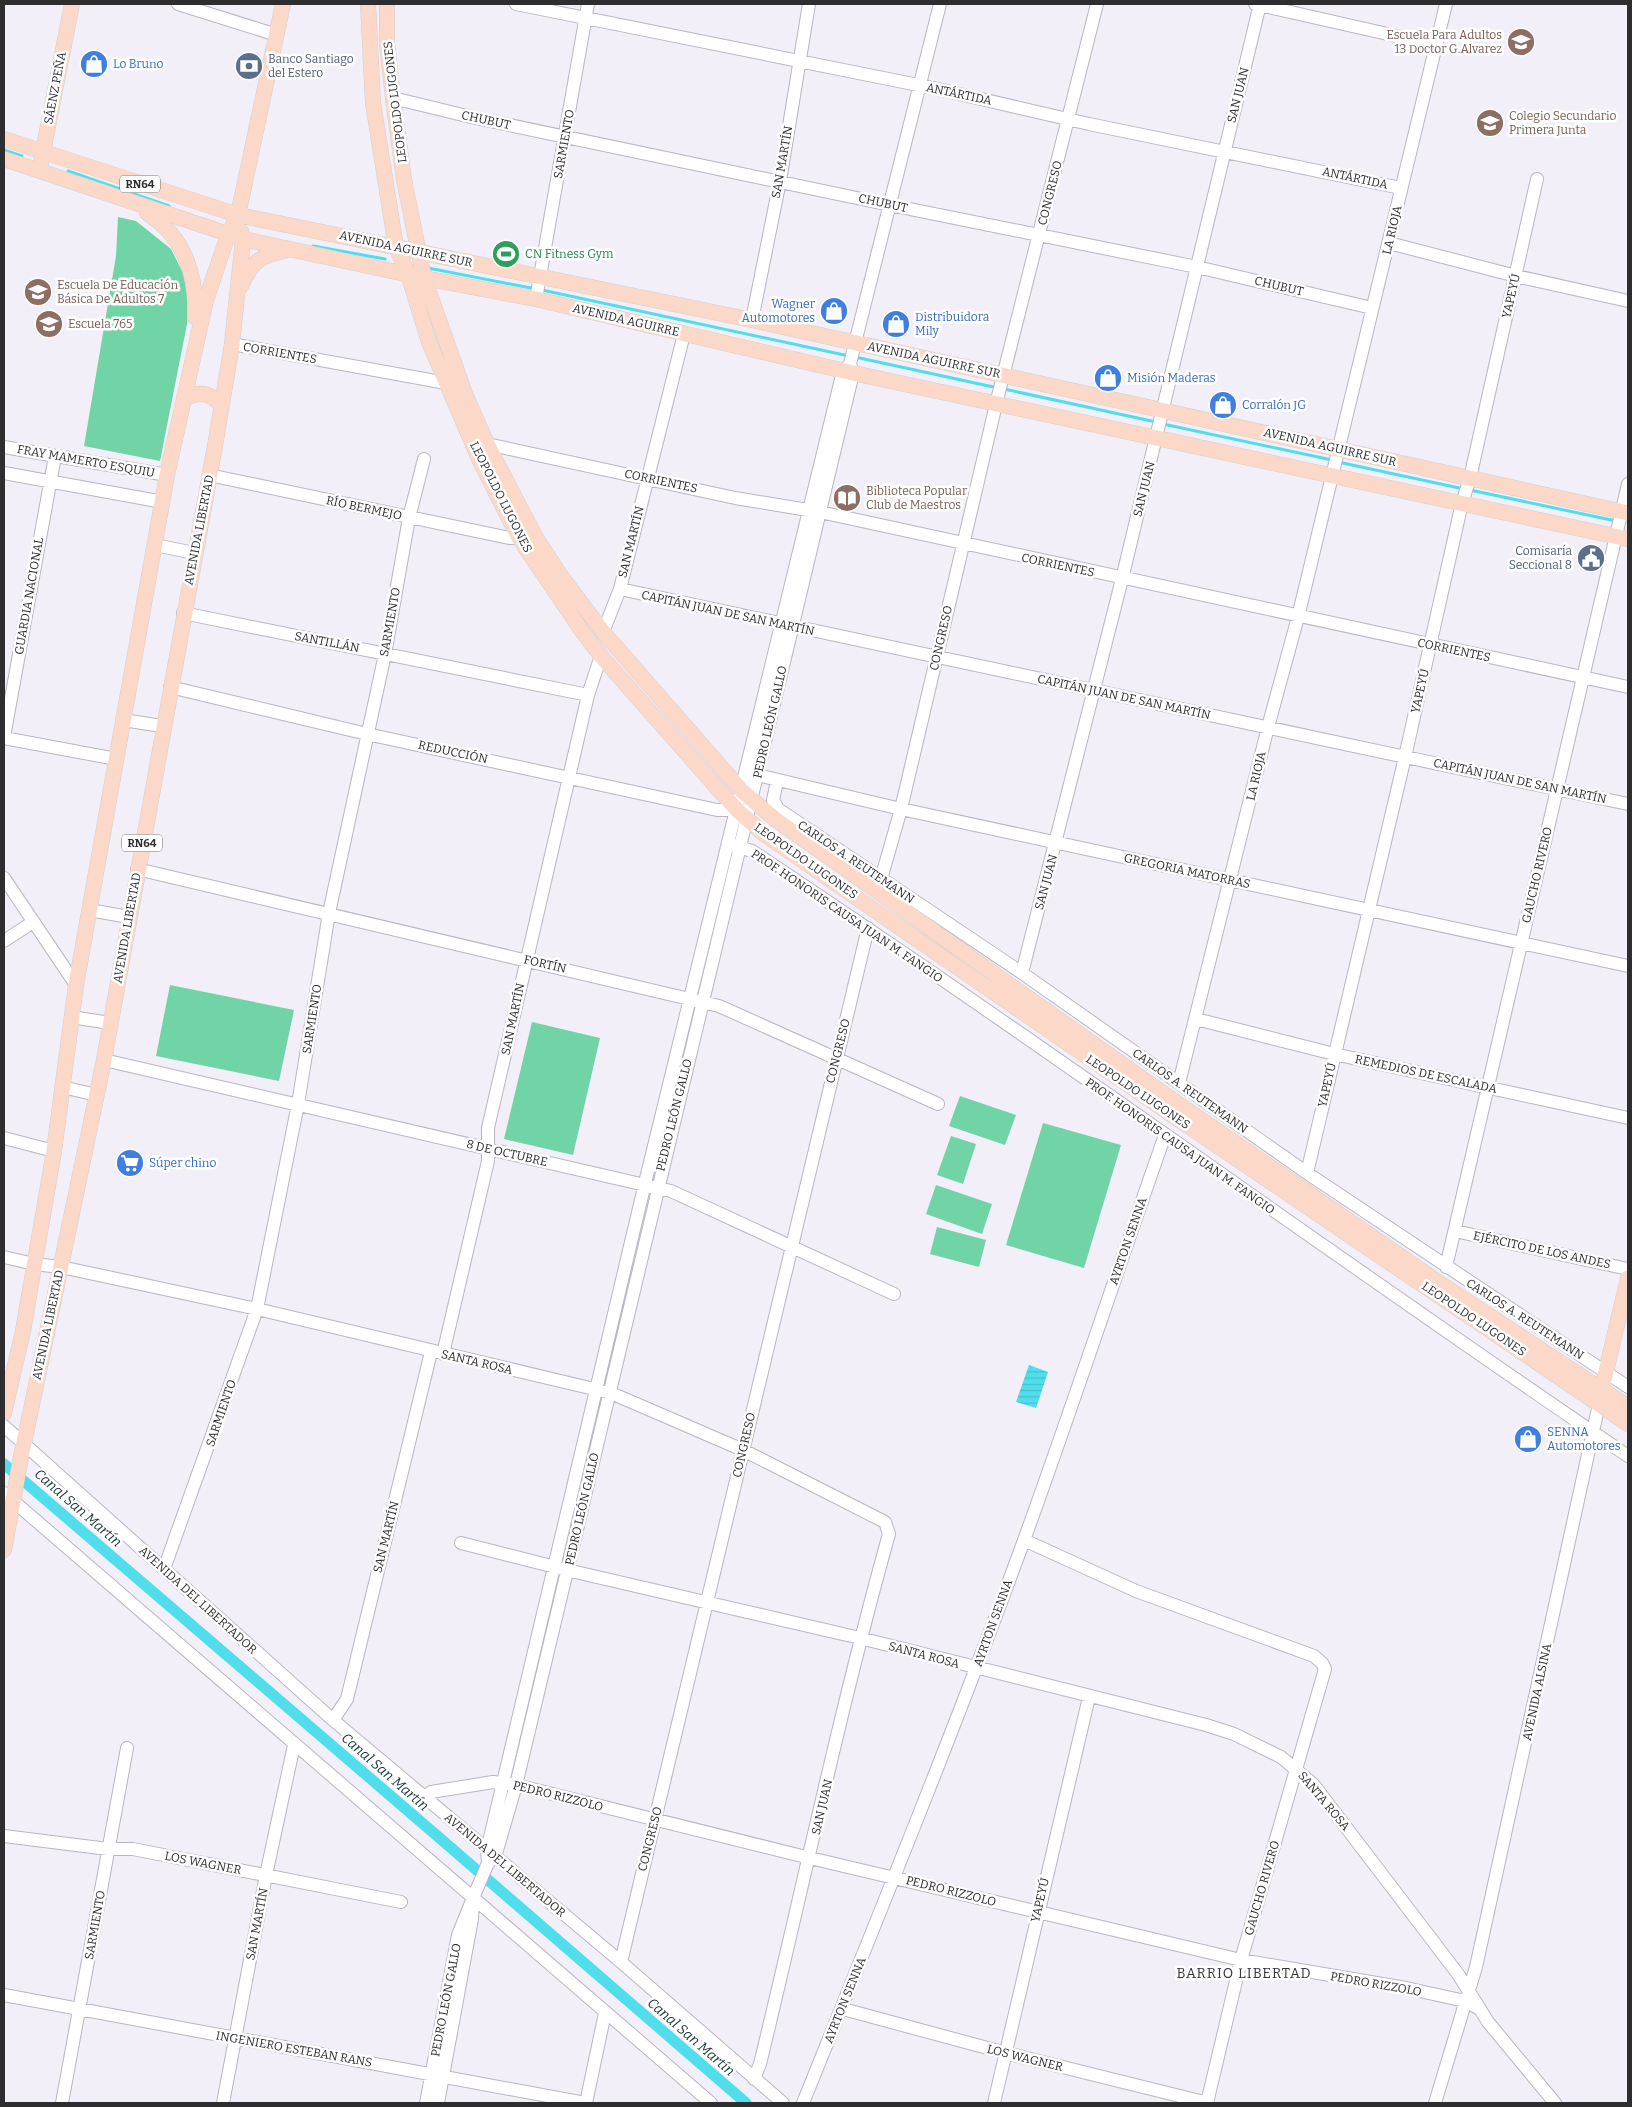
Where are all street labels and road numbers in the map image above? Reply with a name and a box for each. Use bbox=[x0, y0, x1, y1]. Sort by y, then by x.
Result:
street label: LEOPOLDO LUGONES bbox=[381, 40, 409, 164]
street label: SÁENZ PEÑA bbox=[40, 50, 69, 125]
street label: SAN JUAN bbox=[1224, 65, 1252, 124]
street label: ANTÁRTIDA bbox=[925, 79, 994, 108]
street label: CHUBUT bbox=[460, 108, 512, 132]
street label: SARMIENTO bbox=[551, 108, 577, 180]
street label: SAN MARTÍN bbox=[768, 124, 795, 199]
street label: CONGRESO bbox=[1035, 159, 1065, 227]
street label: ANTÁRTIDA bbox=[1321, 163, 1390, 192]
road number: RN64 bbox=[120, 175, 160, 192]
street label: CHUBUT bbox=[857, 191, 909, 215]
street label: LA RIOJA bbox=[1380, 203, 1405, 256]
street label: AVENIDA AGUIRRE SUR bbox=[338, 228, 474, 270]
street label: YAPEYÚ bbox=[1498, 272, 1523, 320]
street label: CHUBUT bbox=[1253, 274, 1305, 298]
street label: AVENIDA AGUIRRE bbox=[571, 301, 681, 339]
street label: AVENIDA AGUIRRE SUR bbox=[866, 339, 1002, 381]
street label: CORRIENTES bbox=[242, 340, 318, 366]
street label: AVENIDA AGUIRRE SUR bbox=[1262, 425, 1398, 469]
street label: LEOPOLDO LUGONES bbox=[467, 439, 535, 555]
street label: FRAY MAMERTO ESQUIU bbox=[16, 442, 156, 480]
street label: SAN JUAN bbox=[1130, 459, 1158, 518]
street label: CORRIENTES bbox=[623, 466, 699, 496]
street label: AVENIDA LIBERTAD bbox=[181, 474, 217, 586]
street label: RÍO BERMEJO bbox=[325, 492, 404, 523]
street label: SAN MARTÍN bbox=[614, 504, 647, 579]
street label: GUARDIA NACIONAL bbox=[12, 536, 46, 656]
street label: CORRIENTES bbox=[1020, 550, 1096, 580]
street label: SARMIENTO bbox=[377, 586, 403, 658]
street label: CAPITÁN JUAN DE SAN MARTÍN bbox=[640, 587, 816, 638]
street label: CONGRESO bbox=[927, 604, 955, 672]
street label: SANTILLÁN bbox=[293, 628, 361, 655]
street label: CORRIENTES bbox=[1416, 635, 1492, 665]
street label: PEDRO LEÓN GALLO bbox=[749, 664, 790, 780]
street label: YAPEYÚ bbox=[1407, 667, 1432, 715]
street label: CAPITÁN JUAN DE SAN MARTÍN bbox=[1036, 671, 1212, 722]
street label: REDUCCIÓN bbox=[417, 737, 490, 766]
street label: LA RIOJA bbox=[1244, 749, 1269, 802]
street label: CAPITÁN JUAN DE SAN MARTÍN bbox=[1432, 755, 1608, 806]
street label: CARLOS A. REUTEMANN bbox=[795, 818, 917, 907]
street label: LEOPOLDO LUGONES bbox=[752, 820, 860, 902]
street label: GAUCHO RIVERO bbox=[1519, 826, 1555, 924]
road number: RN64 bbox=[122, 834, 162, 851]
street label: PROF. HONORIS CAUSA JUAN M. FANGIO bbox=[749, 847, 945, 986]
street label: GREGORIA MATORRAS bbox=[1123, 851, 1251, 891]
street label: SAN JUAN bbox=[1032, 852, 1060, 911]
street label: AVENIDA LIBERTAD bbox=[110, 872, 144, 984]
street label: FORTÍN bbox=[522, 951, 568, 976]
street label: SAN MARTÍN bbox=[498, 981, 528, 1056]
street label: SARMIENTO bbox=[300, 983, 324, 1055]
street label: CONGRESO bbox=[823, 1017, 853, 1085]
street label: CARLOS A. REUTEMANN bbox=[1130, 1046, 1251, 1136]
street label: LEOPOLDO LUGONES bbox=[1083, 1052, 1193, 1132]
street label: REMEDIOS DE ESCALADA bbox=[1354, 1052, 1499, 1096]
street label: PEDRO LEÓN GALLO bbox=[652, 1057, 695, 1173]
street label: YAPEYÚ bbox=[1314, 1061, 1339, 1109]
street label: PROF. HONORIS CAUSA JUAN M. FANGIO bbox=[1083, 1075, 1277, 1217]
street label: 8 DE OCTUBRE bbox=[465, 1137, 549, 1169]
street label: AYRTON SENNA bbox=[1106, 1195, 1150, 1287]
street label: EJÉRCITO DE LOS ANDES bbox=[1472, 1228, 1612, 1271]
street label: AVENIDA LIBERTAD bbox=[30, 1269, 66, 1381]
street label: CARLOS A. REUTEMANN bbox=[1464, 1276, 1587, 1363]
street label: LEOPOLDO LUGONES bbox=[1419, 1279, 1529, 1359]
street label: SANTA ROSA bbox=[440, 1347, 515, 1377]
street label: SARMIENTO bbox=[203, 1378, 239, 1448]
street label: CONGRESO bbox=[730, 1411, 758, 1479]
street label: PEDRO LEÓN GALLO bbox=[561, 1451, 602, 1567]
street label: SAN MARTÍN bbox=[369, 1499, 402, 1574]
street label: AVENIDA DEL LIBERTADOR bbox=[136, 1543, 260, 1657]
street label: AYRTON SENNA bbox=[971, 1577, 1015, 1668]
street label: SANTA ROSA bbox=[887, 1639, 961, 1671]
street label: AVENIDA ALSINA bbox=[1520, 1642, 1554, 1742]
street label: SANTA ROSA bbox=[1295, 1769, 1353, 1834]
street label: SAN JUAN bbox=[809, 1777, 835, 1836]
street label: PEDRO RIZZOLO bbox=[511, 1778, 605, 1814]
street label: CONGRESO bbox=[635, 1805, 665, 1873]
street label: AVENIDA DEL LIBERTADOR bbox=[442, 1810, 569, 1920]
street label: GAUCHO RIVERO bbox=[1242, 1839, 1282, 1937]
street label: LOS WAGNER bbox=[164, 1849, 243, 1877]
street label: PEDRO RIZZOLO bbox=[904, 1873, 998, 1909]
street label: YAPEYÚ bbox=[1027, 1876, 1052, 1924]
street label: SAN MARTÍN bbox=[242, 1886, 271, 1961]
street label: SARMIENTO bbox=[82, 1889, 108, 1961]
street label: PEDRO LEÓN GALLO bbox=[427, 1942, 464, 2058]
street label: AYRTON SENNA bbox=[821, 1954, 869, 2045]
street label: PEDRO RIZZOLO bbox=[1329, 1969, 1423, 1999]
street label: INGENIERO ESTEBAN RANS bbox=[215, 2028, 373, 2070]
street label: LOS WAGNER bbox=[986, 2042, 1064, 2074]

